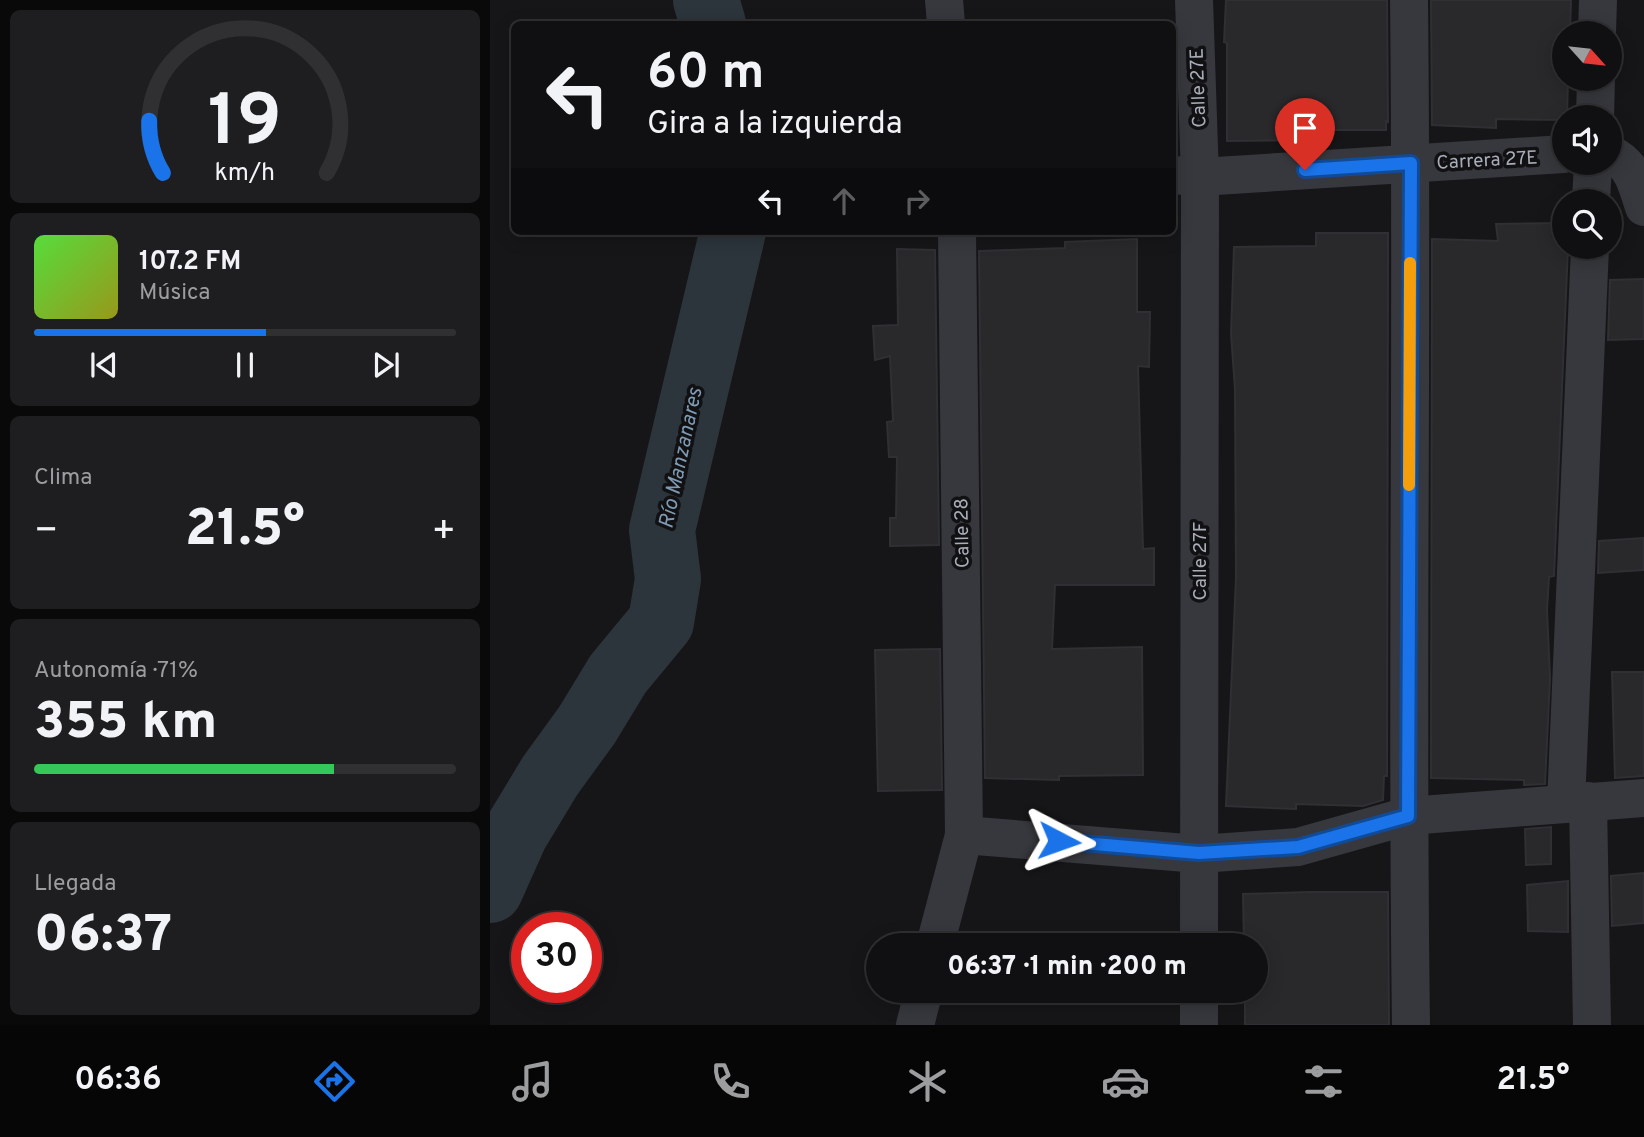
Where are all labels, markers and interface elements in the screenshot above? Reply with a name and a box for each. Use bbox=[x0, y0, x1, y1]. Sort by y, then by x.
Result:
north arrow bbox=[1552, 21, 1622, 91]
map controls bbox=[1552, 21, 1622, 259]
text: 60 m bbox=[647, 44, 765, 106]
street label: Calle 27E bbox=[1186, 48, 1212, 128]
icon: left bbox=[532, 49, 623, 140]
text: 19 bbox=[208, 79, 282, 171]
pin bbox=[1275, 98, 1335, 170]
text: Gira a la izquierda bbox=[647, 105, 903, 145]
button: sound bbox=[1552, 105, 1622, 175]
icon: arrive bbox=[1286, 109, 1324, 147]
street label: Carrera 27E bbox=[1436, 146, 1538, 176]
text: km/h bbox=[215, 157, 275, 189]
icon: left bbox=[752, 182, 790, 220]
icon: ahead bbox=[825, 182, 863, 220]
icon: right bbox=[898, 182, 936, 220]
button: search bbox=[1552, 189, 1622, 259]
text: 107.2 FM bbox=[139, 246, 241, 279]
text: Música bbox=[139, 279, 210, 308]
icon: previous bbox=[85, 346, 123, 384]
icon: pause bbox=[226, 346, 264, 384]
icon: next bbox=[367, 346, 405, 384]
water label: Río Manzanares bbox=[653, 385, 710, 531]
text: Clima bbox=[34, 464, 92, 493]
text: 21.5° bbox=[185, 498, 305, 564]
street label: Calle 28 bbox=[950, 498, 976, 568]
text: − bbox=[34, 508, 59, 557]
text: + bbox=[431, 508, 456, 557]
street label: Calle 27F bbox=[1189, 522, 1213, 600]
text: Autonomía · 71% bbox=[34, 657, 198, 686]
text: 355 km bbox=[34, 691, 217, 757]
position arrow bbox=[1022, 804, 1096, 878]
text: Llegada bbox=[34, 870, 116, 899]
text: 06:37 bbox=[34, 904, 172, 970]
speed limit sign: 30 bbox=[511, 912, 602, 1003]
text: 06:37 · 1 min · 200 m bbox=[947, 951, 1187, 984]
icon: directions bbox=[310, 1057, 359, 1106]
icon: music bbox=[508, 1057, 557, 1106]
icon: phone bbox=[706, 1057, 755, 1106]
icon: climate bbox=[903, 1057, 952, 1106]
icon: car bbox=[1101, 1057, 1150, 1106]
icon: filters bbox=[1299, 1057, 1348, 1106]
text: 06:36 bbox=[74, 1061, 162, 1101]
text: 21.5° bbox=[1496, 1061, 1570, 1101]

